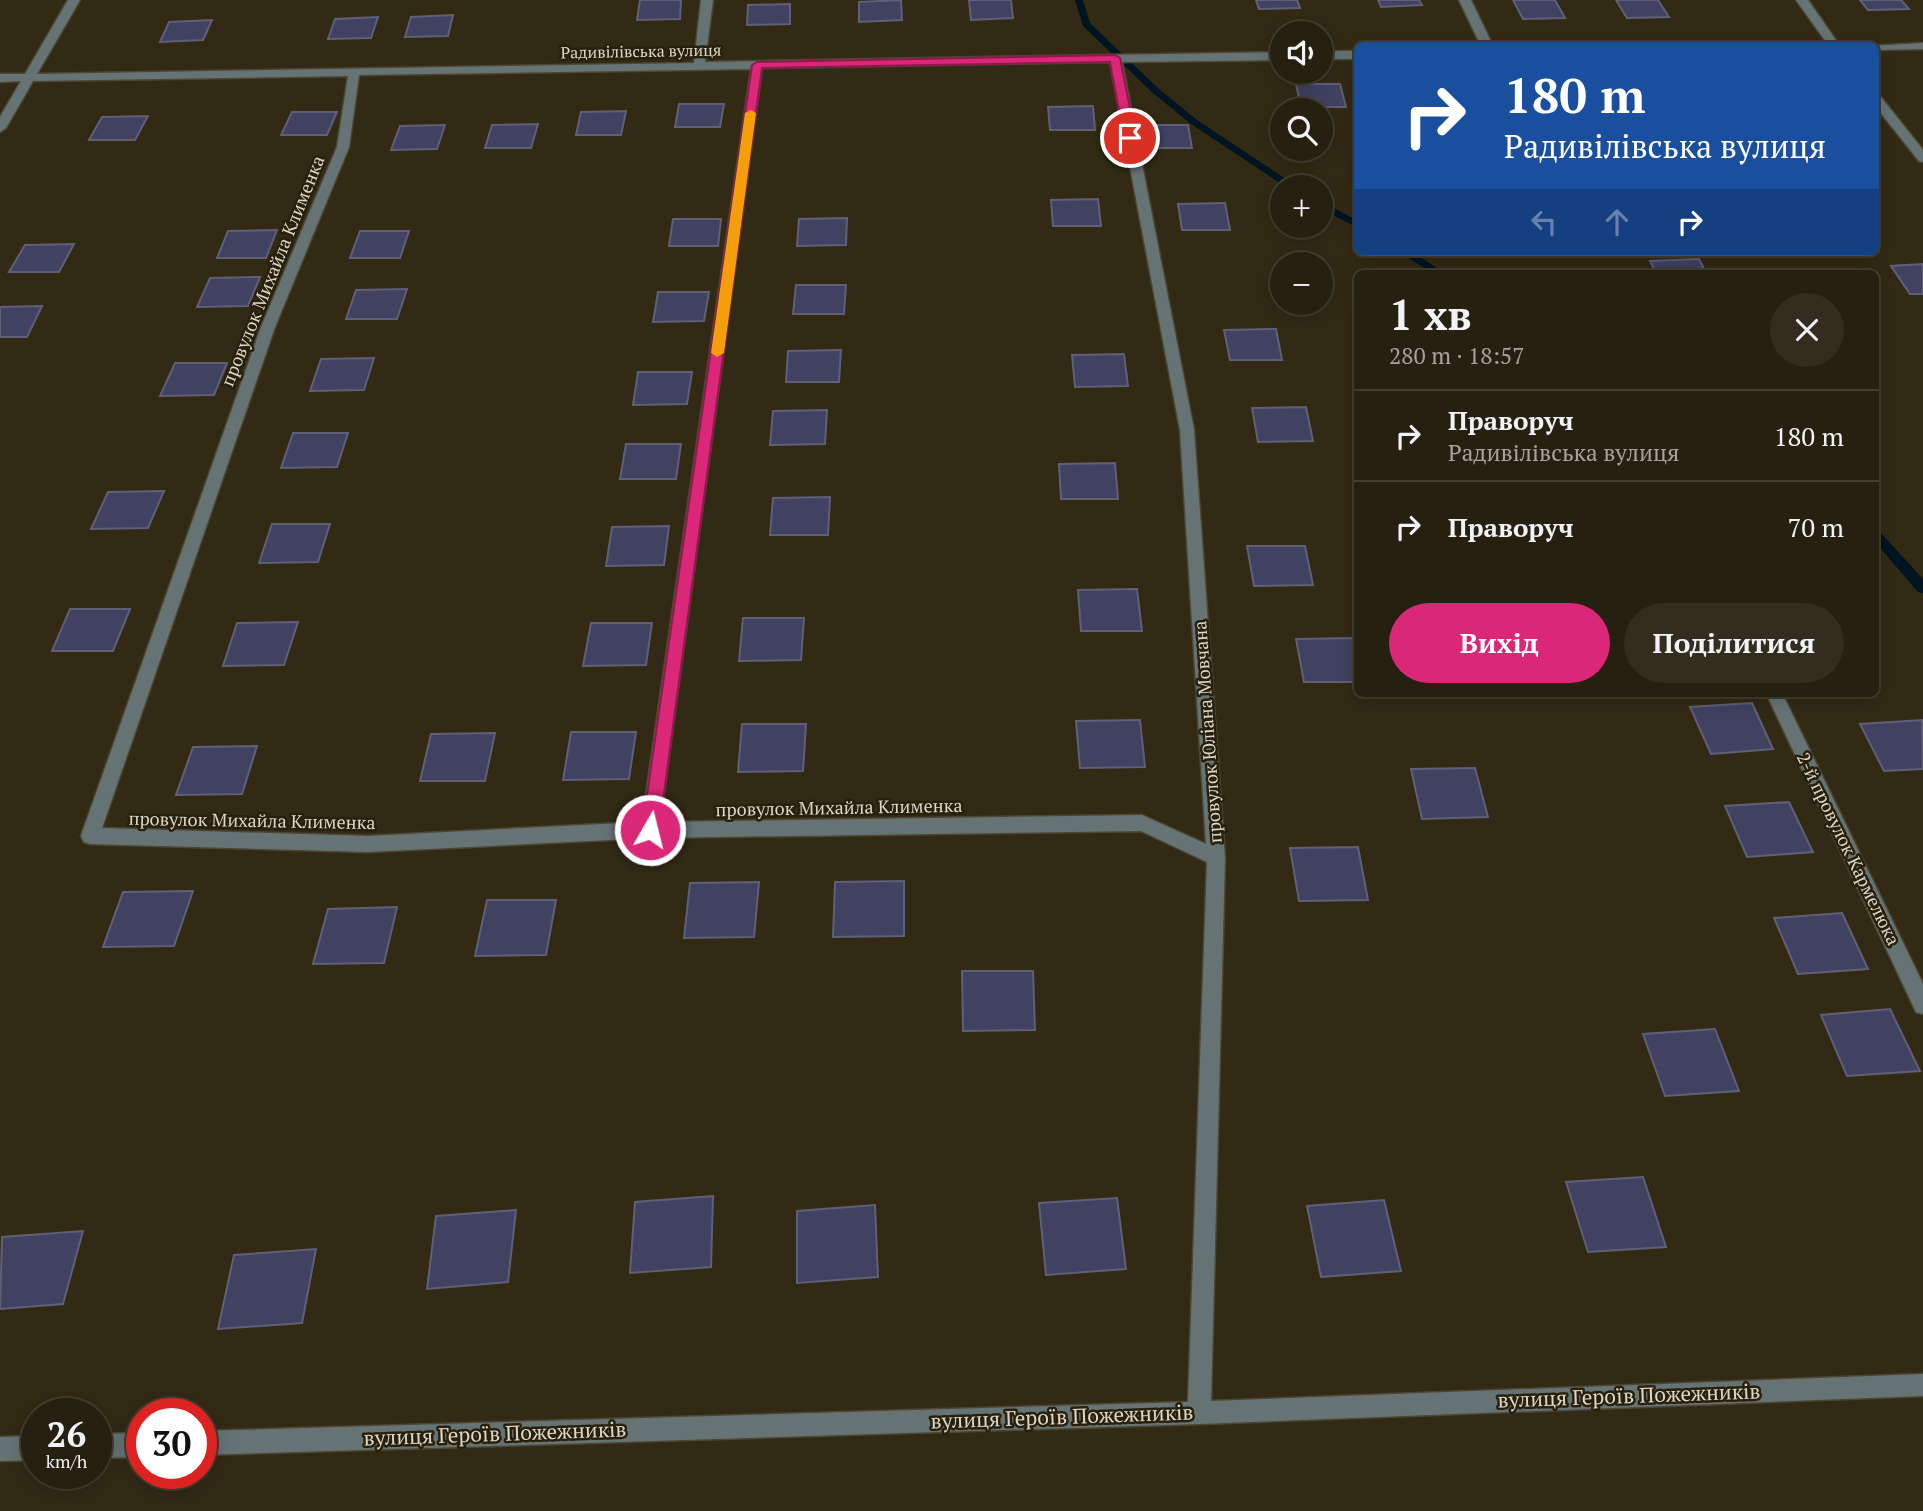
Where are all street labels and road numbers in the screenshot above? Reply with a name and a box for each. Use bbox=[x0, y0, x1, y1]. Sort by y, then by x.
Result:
street label: Радивілівська вулиця bbox=[560, 39, 722, 63]
street label: провулок Михайла Клименка bbox=[215, 152, 329, 390]
street label: провулок Юліана Мовчана bbox=[1187, 620, 1227, 844]
street label: 2-й провулок Кармелюка bbox=[1792, 748, 1906, 949]
street label: провулок Михайла Клименка bbox=[715, 793, 963, 821]
street label: провулок Михайла Клименка bbox=[128, 806, 376, 834]
street label: вулиця Героїв Пожежників bbox=[1497, 1376, 1761, 1414]
street label: вулиця Героїв Пожежників bbox=[930, 1397, 1194, 1435]
street label: вулиця Героїв Пожежників bbox=[363, 1414, 627, 1452]

